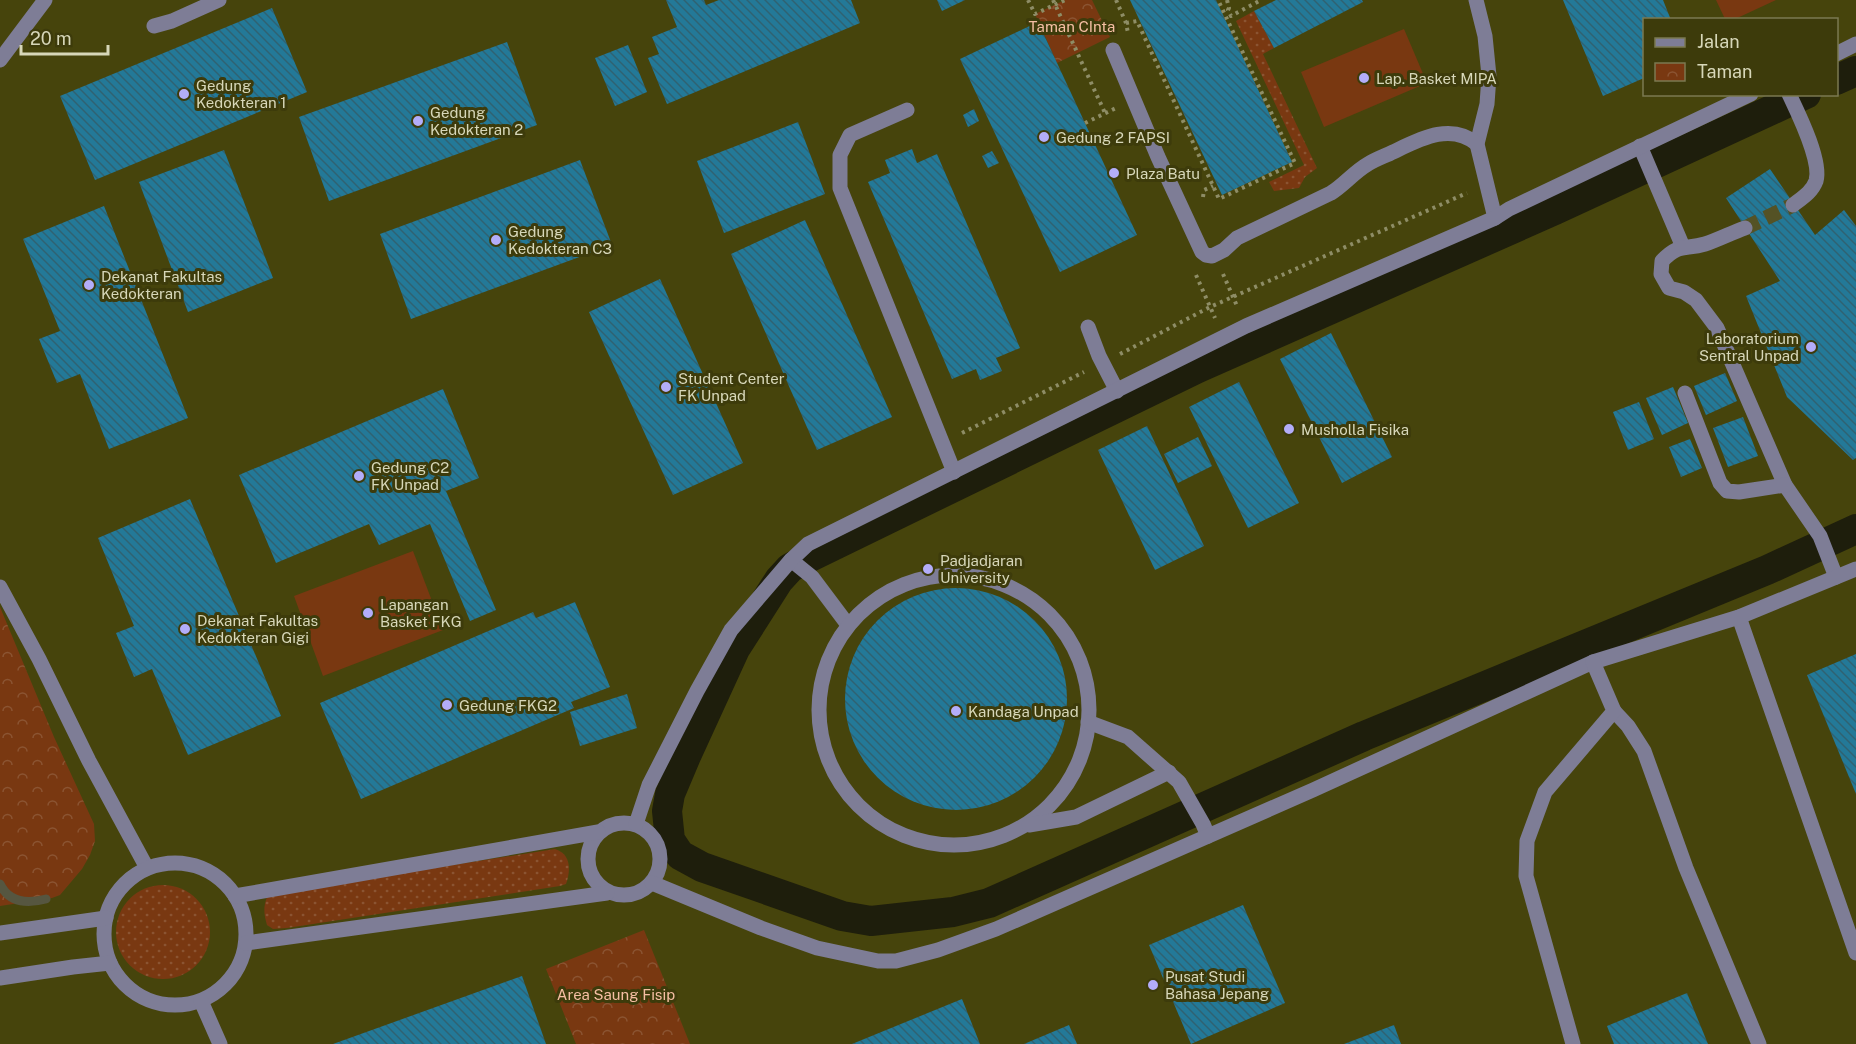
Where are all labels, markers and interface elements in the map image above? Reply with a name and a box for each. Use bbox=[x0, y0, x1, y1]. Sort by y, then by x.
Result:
scale bar bbox=[21, 18, 108, 56]
park label: Taman CInta bbox=[1029, 18, 1115, 35]
legend bbox=[1643, 18, 1838, 96]
text: 20 m bbox=[30, 28, 72, 49]
text: Jalan bbox=[1697, 31, 1740, 52]
text: Taman bbox=[1697, 61, 1752, 82]
place label: Lap. Basket MIPA bbox=[1376, 70, 1497, 87]
marker: Lap. Basket MIPA bbox=[1357, 71, 1371, 85]
place label: Gedung Kedokteran 1 bbox=[196, 77, 286, 111]
marker: Gedung Kedokteran 1 bbox=[177, 87, 191, 101]
place label: Gedung Kedokteran 2 bbox=[430, 104, 523, 138]
marker: Gedung Kedokteran 2 bbox=[411, 114, 425, 128]
place label: Gedung 2 FAPSI bbox=[1056, 129, 1170, 146]
marker: Gedung 2 FAPSI bbox=[1037, 130, 1051, 144]
place label: Plaza Batu bbox=[1126, 165, 1200, 182]
marker: Plaza Batu bbox=[1107, 166, 1121, 180]
place label: Gedung Kedokteran C3 bbox=[508, 223, 612, 257]
marker: Gedung Kedokteran C3 bbox=[489, 233, 503, 247]
place label: Dekanat Fakultas Kedokteran bbox=[101, 268, 222, 302]
marker: Dekanat Fakultas Kedokteran bbox=[82, 278, 96, 292]
place label: Laboratorium Sentral Unpad bbox=[1699, 330, 1799, 364]
marker: Laboratorium Sentral Unpad bbox=[1804, 340, 1818, 354]
place label: Student Center FK Unpad bbox=[678, 370, 785, 404]
marker: Student Center FK Unpad bbox=[659, 380, 673, 394]
place label: Musholla Fisika bbox=[1301, 421, 1409, 438]
marker: Musholla Fisika bbox=[1282, 422, 1296, 436]
place label: Gedung C2 FK Unpad bbox=[371, 459, 449, 493]
marker: Gedung C2 FK Unpad bbox=[352, 469, 366, 483]
place label: Padjadjaran University bbox=[940, 552, 1023, 586]
marker: Padjadjaran University bbox=[921, 562, 935, 576]
place label: Lapangan Basket FKG bbox=[380, 596, 462, 630]
marker: Lapangan Basket FKG bbox=[361, 606, 375, 620]
place label: Dekanat Fakultas Kedokteran Gigi bbox=[197, 612, 318, 646]
marker: Dekanat Fakultas Kedokteran Gigi bbox=[178, 622, 192, 636]
place label: Gedung FKG2 bbox=[459, 697, 557, 714]
marker: Gedung FKG2 bbox=[440, 698, 454, 712]
place label: Kandaga Unpad bbox=[968, 703, 1079, 720]
marker: Kandaga Unpad bbox=[949, 704, 963, 718]
place label: Pusat Studi Bahasa Jepang bbox=[1165, 968, 1269, 1002]
marker: Pusat Studi Bahasa Jepang bbox=[1146, 978, 1160, 992]
park label: Area Saung Fisip bbox=[557, 986, 675, 1003]

